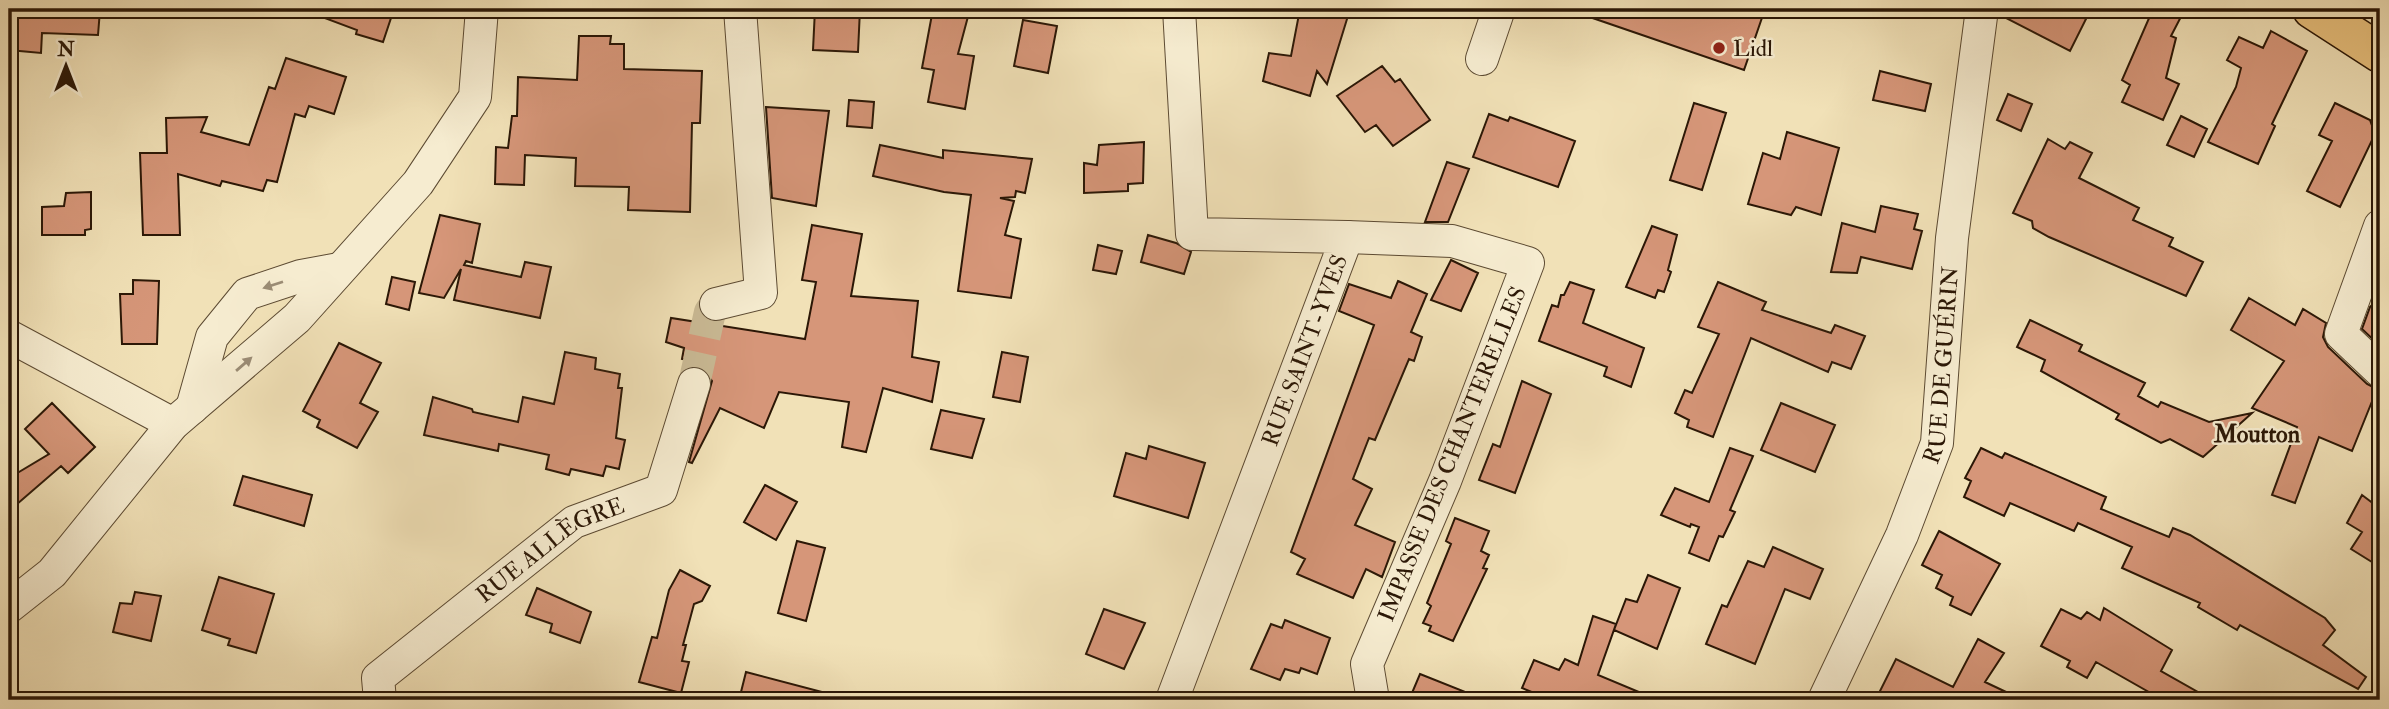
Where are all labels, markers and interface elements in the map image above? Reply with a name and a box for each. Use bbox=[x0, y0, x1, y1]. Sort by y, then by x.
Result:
north arrow bbox=[32, 32, 102, 102]
place label: Lidl bbox=[1733, 34, 1773, 63]
text: N bbox=[56, 38, 75, 62]
marker: Lidl bbox=[1711, 40, 1727, 56]
street label: RUE SAINT-YVES bbox=[1255, 250, 1354, 450]
street label: RUE DE GUÉRIN bbox=[1916, 265, 1964, 468]
one-way arrow bbox=[263, 280, 284, 291]
street label: IMPASSE DES CHANTERELLES bbox=[1371, 282, 1533, 626]
one-way arrow bbox=[235, 356, 253, 372]
district label: Moutton bbox=[2213, 419, 2301, 450]
street label: RUE ALLÈGRE bbox=[470, 490, 628, 609]

